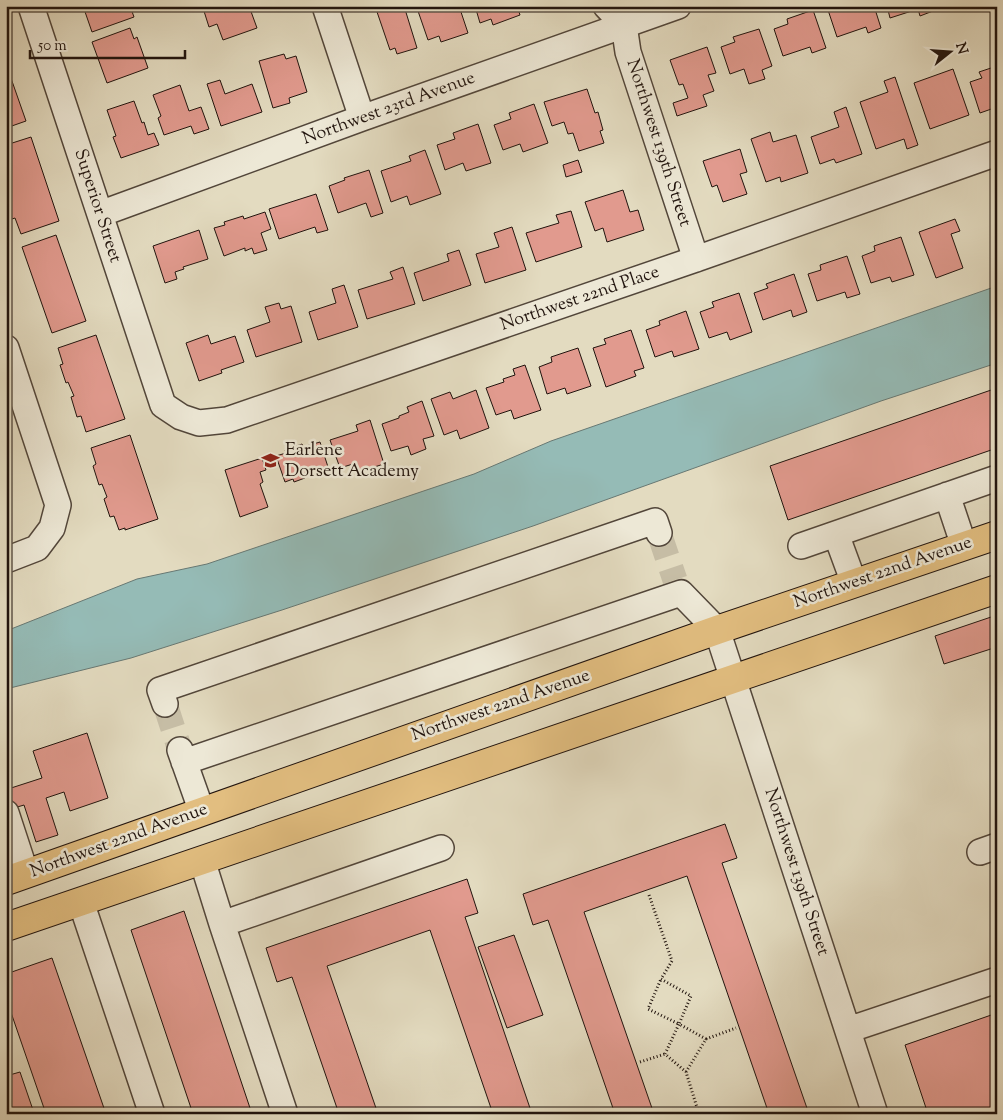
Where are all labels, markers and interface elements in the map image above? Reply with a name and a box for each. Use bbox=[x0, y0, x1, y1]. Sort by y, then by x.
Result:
scale bar bbox=[30, 28, 185, 60]
north arrow bbox=[926, 28, 976, 78]
text: 50 m bbox=[37, 36, 67, 57]
text: N bbox=[949, 41, 972, 57]
street label: Northwest 139th Street bbox=[619, 56, 697, 230]
street label: Northwest 23rd Avenue bbox=[299, 66, 479, 152]
street label: Superior Street bbox=[66, 146, 128, 266]
street label: Northwest 22nd Place bbox=[497, 260, 663, 338]
place label: Earlene Dorsett Academy bbox=[285, 438, 419, 485]
school or university icon: Earlene Dorsett Academy bbox=[261, 451, 281, 471]
street label: Northwest 22nd Avenue bbox=[790, 530, 976, 616]
street label: Northwest 22nd Avenue bbox=[408, 663, 594, 749]
street label: Northwest 139th Street bbox=[757, 785, 835, 959]
street label: Northwest 22nd Avenue bbox=[27, 797, 211, 885]

